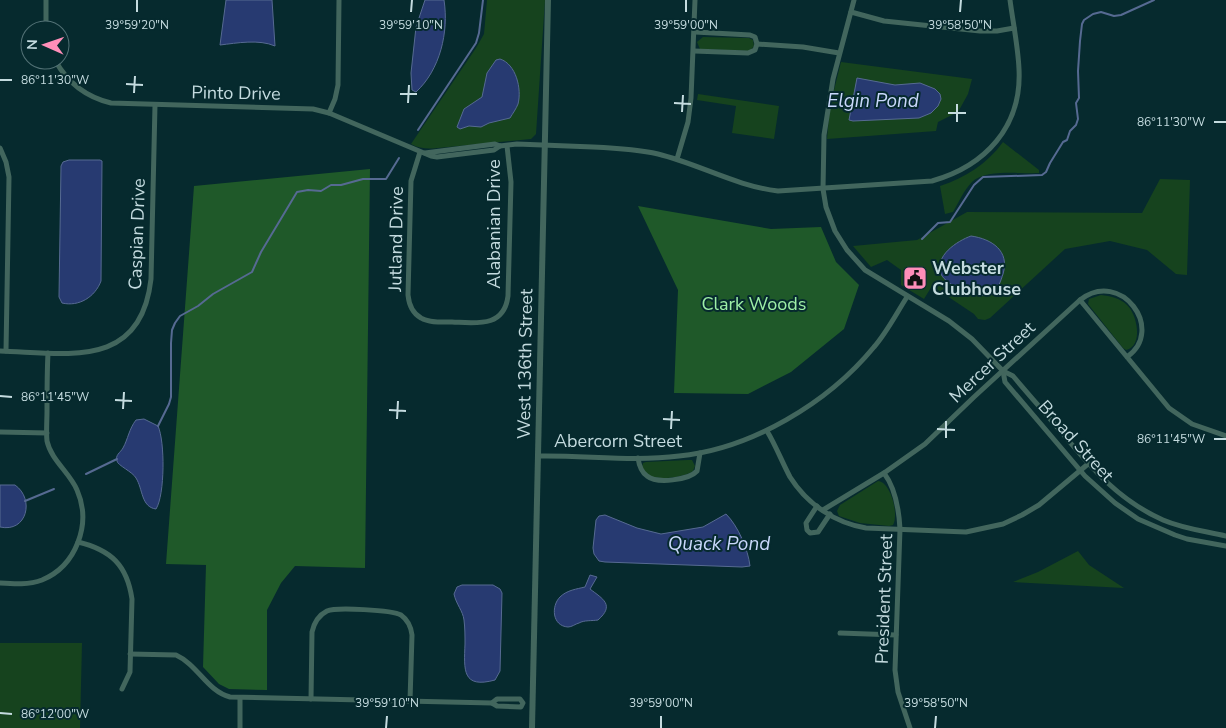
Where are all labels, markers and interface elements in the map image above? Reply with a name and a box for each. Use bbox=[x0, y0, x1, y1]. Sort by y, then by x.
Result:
text: 39°59'20"N bbox=[105, 17, 169, 33]
text: 39°59'10"N bbox=[379, 17, 443, 33]
text: 39°59'00"N bbox=[654, 17, 718, 33]
text: 39°58'50"N bbox=[928, 17, 992, 33]
north arrow bbox=[20, 20, 70, 70]
text: N bbox=[23, 39, 42, 50]
text: 86°11'30"W bbox=[21, 72, 89, 88]
street label: Pinto Drive bbox=[191, 80, 281, 106]
water label: Elgin Pond bbox=[827, 88, 920, 114]
text: 86°11'30"W bbox=[1137, 114, 1205, 130]
street label: Alabanian Drive bbox=[482, 159, 506, 289]
street label: Caspian Drive bbox=[123, 178, 151, 290]
street label: Jutland Drive bbox=[383, 186, 409, 293]
place label: Webster Clubhouse bbox=[932, 256, 1021, 301]
public building icon: Webster Clubhouse bbox=[902, 265, 928, 291]
street label: West 136th Street bbox=[512, 288, 538, 439]
park label: Clark Woods bbox=[702, 292, 806, 316]
street label: Mercer Street bbox=[944, 316, 1041, 408]
text: 86°11'45"W bbox=[21, 389, 89, 405]
street label: Broad Street bbox=[1033, 395, 1120, 488]
street label: Abercorn Street bbox=[554, 429, 683, 453]
text: 86°11'45"W bbox=[1137, 431, 1205, 447]
water label: Quack Pond bbox=[668, 531, 771, 557]
street label: President Street bbox=[870, 533, 898, 665]
text: 39°59'10"N bbox=[355, 695, 419, 711]
text: 39°59'00"N bbox=[629, 695, 693, 711]
text: 39°58'50"N bbox=[904, 695, 968, 711]
text: 86°12'00"W bbox=[21, 706, 89, 722]

